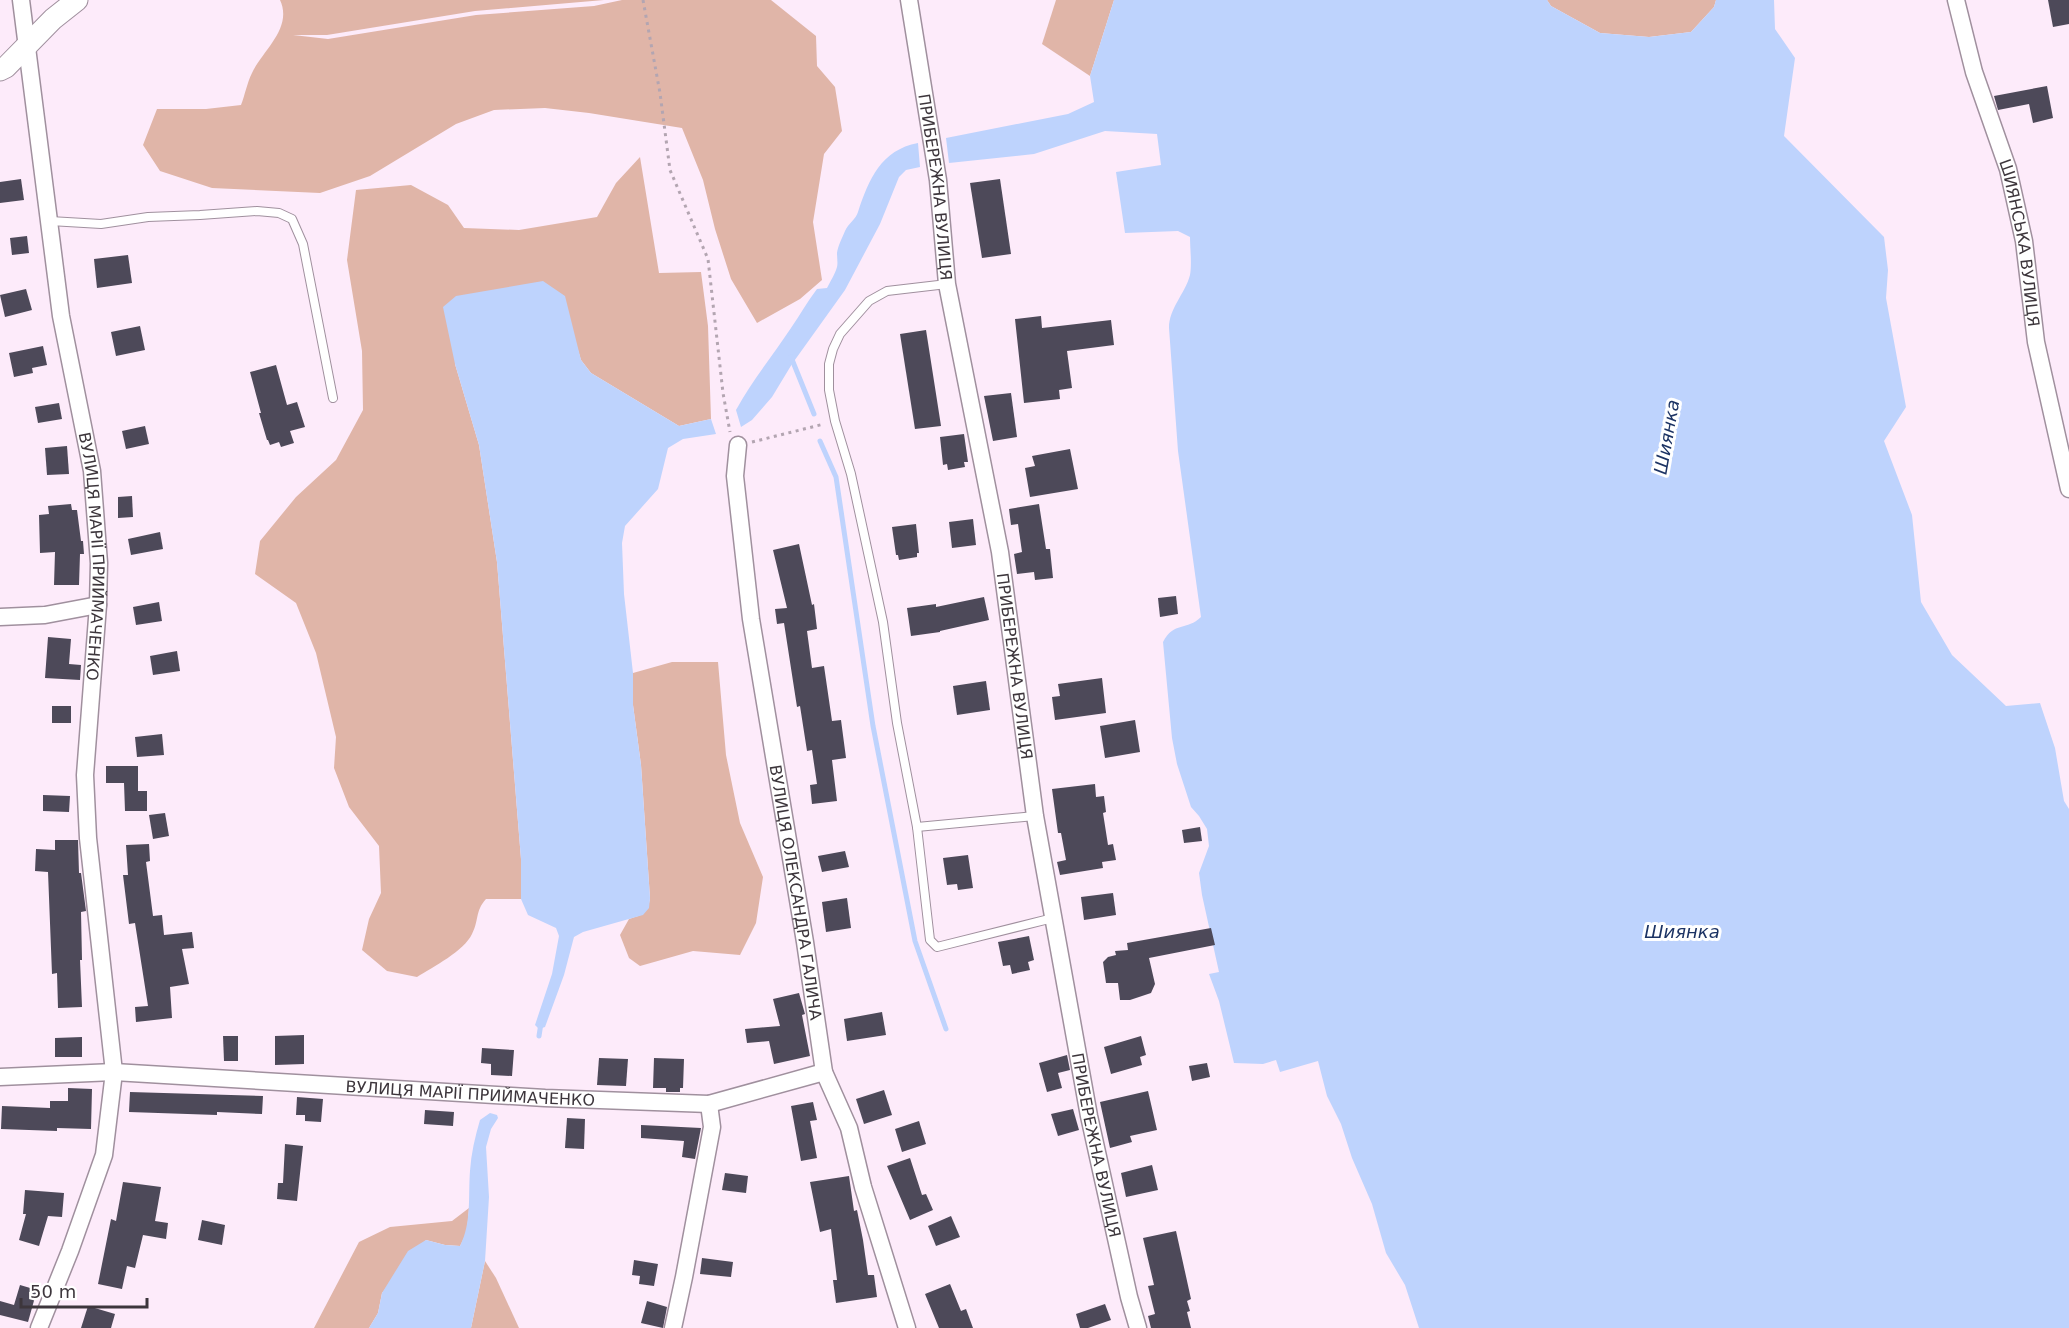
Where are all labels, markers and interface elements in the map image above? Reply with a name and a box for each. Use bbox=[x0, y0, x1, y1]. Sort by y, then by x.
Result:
street label: ПРИБЕРЕЖНА ВУЛИЦЯ bbox=[914, 92, 956, 281]
street label: ШИЯНСЬКА ВУЛИЦЯ bbox=[1995, 157, 2043, 328]
water label: Шиянка bbox=[1650, 398, 1683, 476]
street label: ВУЛИЦЯ МАРІЇ ПРИЙМАЧЕНКО bbox=[74, 431, 108, 681]
street label: ПРИБЕРЕЖНА ВУЛИЦЯ bbox=[993, 572, 1036, 761]
street label: ВУЛИЦЯ ОЛЕКСАНДРА ГАЛИЧА bbox=[765, 763, 825, 1021]
water label: Шиянка bbox=[1644, 921, 1720, 942]
street label: ПРИБЕРЕЖНА ВУЛИЦЯ bbox=[1068, 1051, 1125, 1239]
street label: ВУЛИЦЯ МАРІЇ ПРИЙМАЧЕНКО bbox=[345, 1077, 595, 1110]
scale bar bbox=[21, 1271, 147, 1309]
text: 50 m bbox=[30, 1281, 76, 1302]

